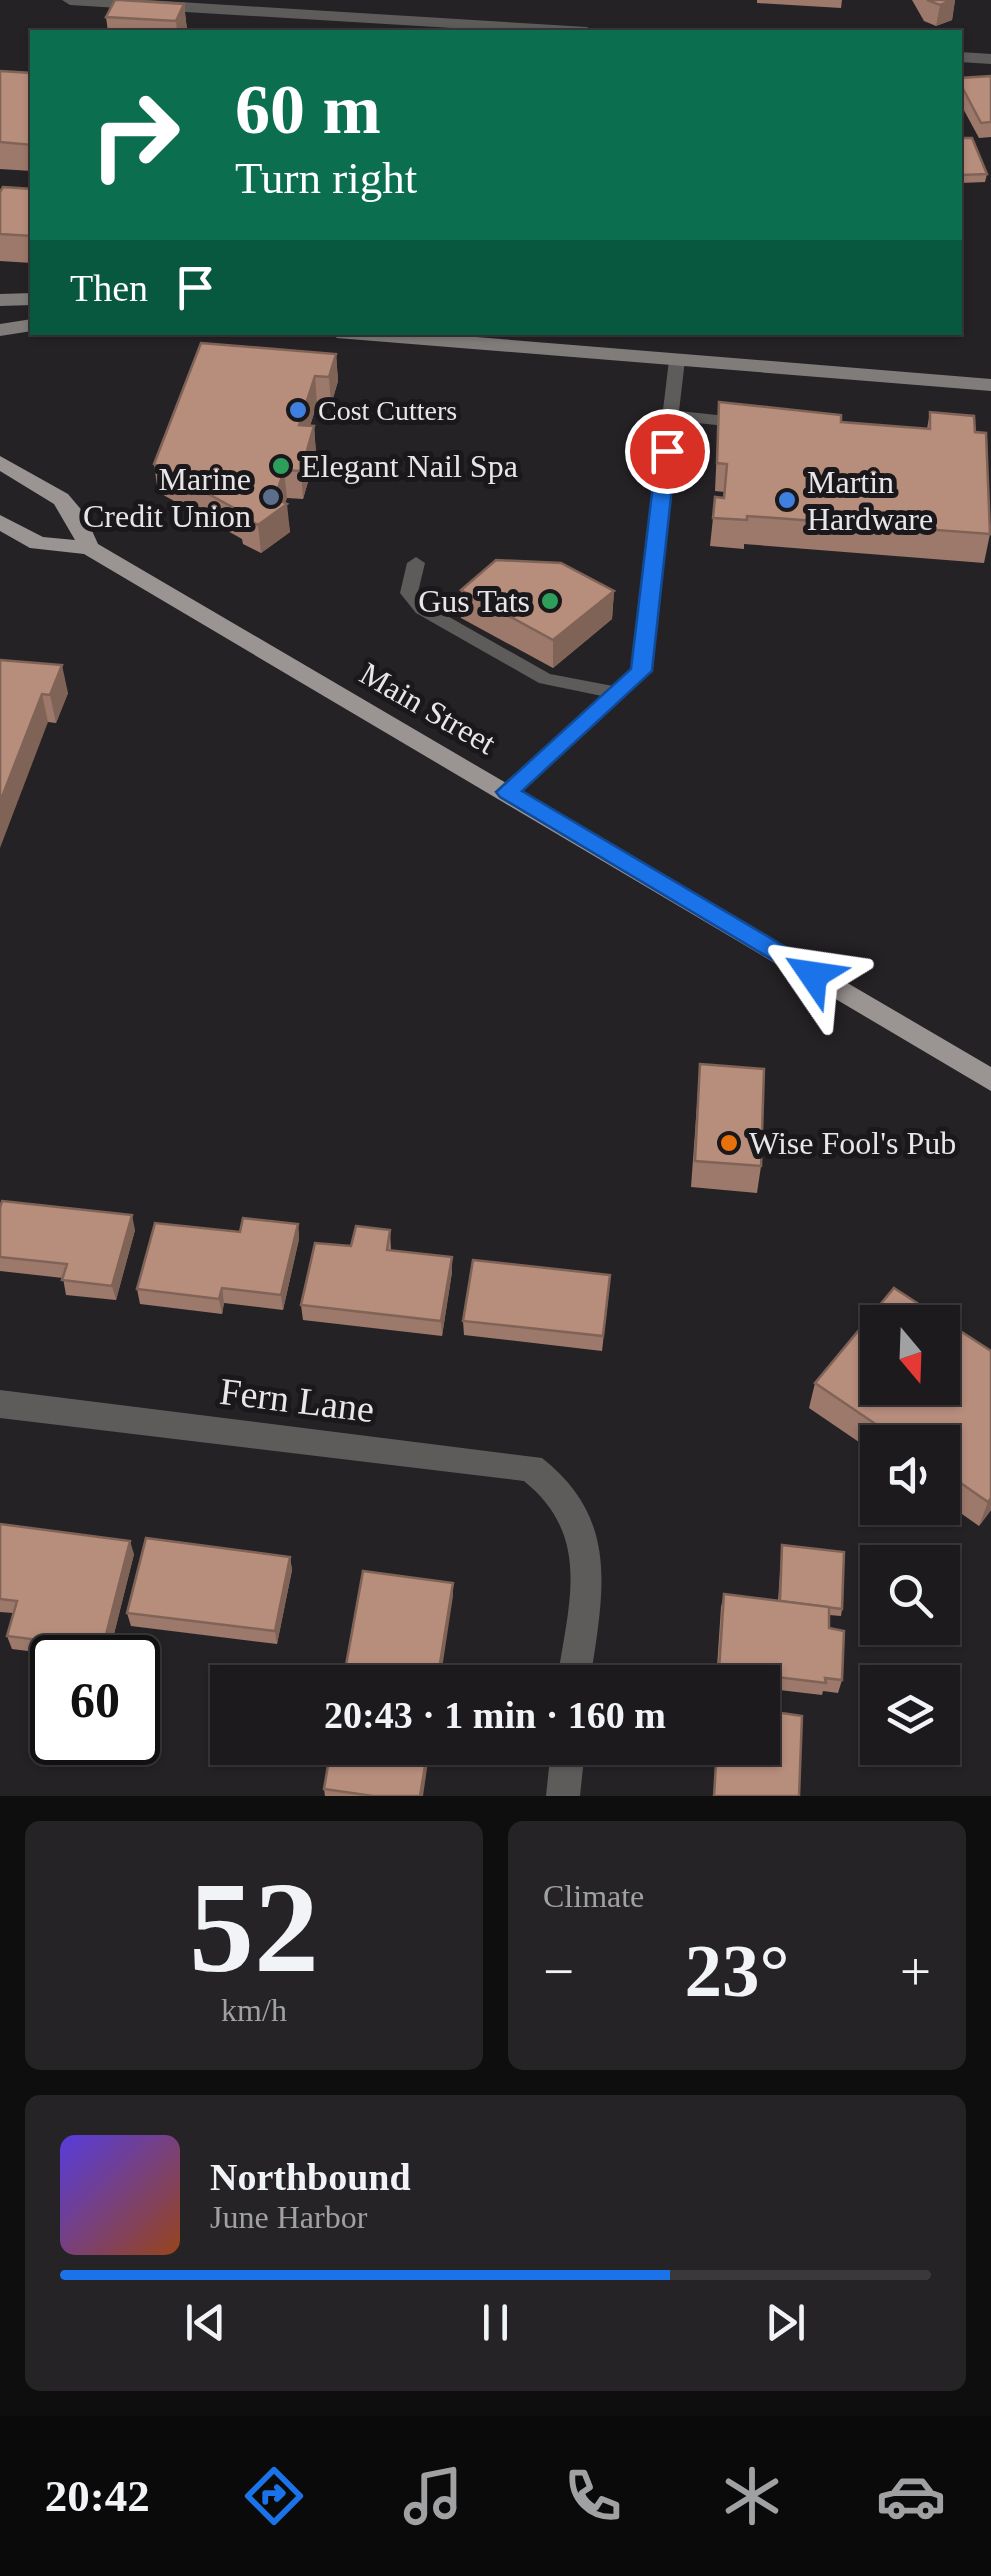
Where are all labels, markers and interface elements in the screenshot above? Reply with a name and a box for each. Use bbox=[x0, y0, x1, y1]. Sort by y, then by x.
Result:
icon: right bbox=[70, 70, 200, 200]
text: 60 m bbox=[235, 71, 381, 148]
text: Turn right bbox=[235, 153, 417, 203]
icon: arrive bbox=[168, 260, 223, 315]
text: Then bbox=[70, 267, 148, 309]
place label: Cost Cutters bbox=[318, 395, 457, 426]
marker: Cost Cutters bbox=[287, 399, 309, 421]
pin bbox=[625, 409, 710, 494]
icon: arrive bbox=[640, 424, 695, 479]
place label: Elegant Nail Spa bbox=[301, 448, 518, 484]
marker: Elegant Nail Spa bbox=[270, 455, 292, 477]
place label: Marine Credit Union bbox=[83, 461, 251, 534]
place label: Martin Hardware bbox=[807, 464, 933, 537]
marker: Marine Credit Union bbox=[260, 486, 282, 508]
marker: Martin Hardware bbox=[776, 489, 798, 511]
place label: Gus Tats bbox=[418, 583, 530, 619]
marker: Gus Tats bbox=[539, 590, 561, 612]
street label: Main Street bbox=[354, 655, 502, 761]
position arrow bbox=[761, 923, 865, 1027]
place label: Wise Fool's Pub bbox=[749, 1125, 956, 1161]
marker: Wise Fool's Pub bbox=[718, 1132, 740, 1154]
north arrow bbox=[860, 1305, 960, 1405]
map controls bbox=[860, 1305, 960, 1765]
street label: Fern Lane bbox=[217, 1370, 377, 1430]
button: sound bbox=[860, 1425, 960, 1525]
button: search bbox=[860, 1545, 960, 1645]
speed limit sign: 60 bbox=[30, 1635, 160, 1765]
button: layers bbox=[860, 1665, 960, 1765]
text: 20:43 · 1 min · 160 m bbox=[324, 1694, 666, 1736]
text: 52 bbox=[189, 1855, 319, 1999]
text: Climate bbox=[543, 1878, 644, 1914]
text: 23° bbox=[685, 1929, 790, 2012]
text: − bbox=[543, 1941, 574, 2002]
text: + bbox=[900, 1941, 931, 2002]
text: km/h bbox=[221, 1992, 287, 2028]
text: Northbound bbox=[210, 2156, 411, 2198]
text: June Harbor bbox=[210, 2199, 367, 2235]
icon: previous bbox=[178, 2295, 233, 2350]
icon: pause bbox=[468, 2295, 523, 2350]
icon: next bbox=[758, 2295, 813, 2350]
icon: directions bbox=[239, 2461, 309, 2531]
icon: music bbox=[398, 2461, 468, 2531]
icon: phone bbox=[558, 2461, 628, 2531]
icon: climate bbox=[717, 2461, 787, 2531]
icon: car bbox=[876, 2461, 946, 2531]
text: 20:42 bbox=[45, 2471, 150, 2521]

